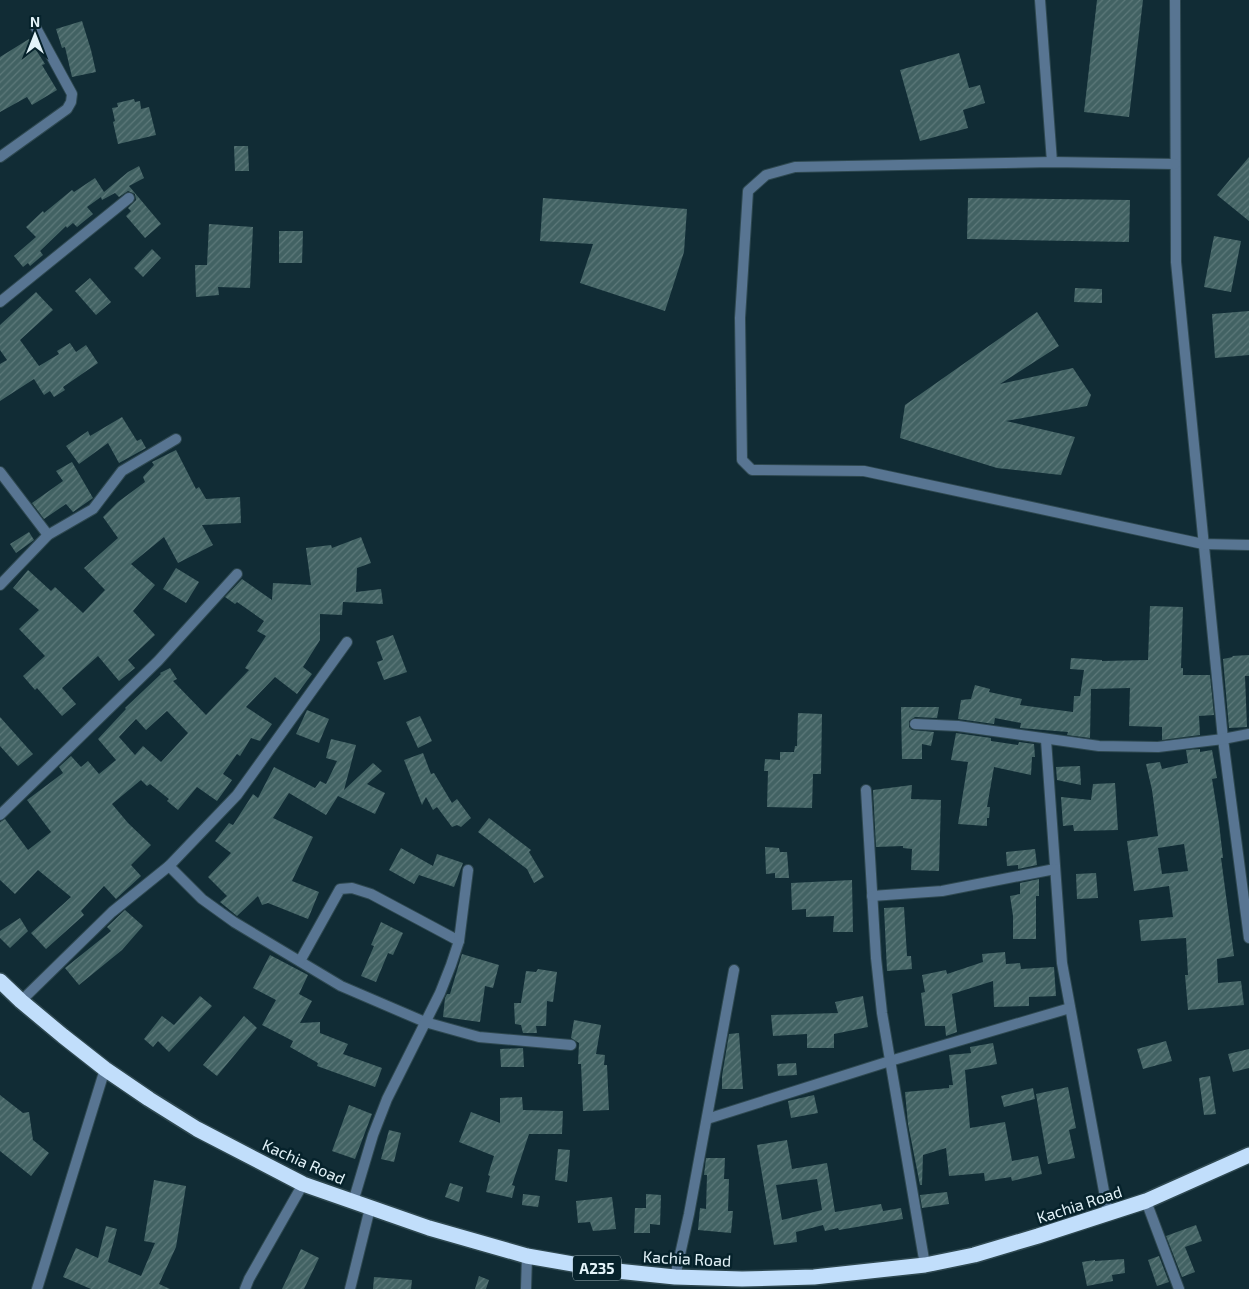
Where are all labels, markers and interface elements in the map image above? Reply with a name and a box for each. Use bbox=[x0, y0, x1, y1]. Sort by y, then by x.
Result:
north arrow bbox=[10, 10, 60, 60]
text: N bbox=[30, 13, 40, 30]
street label: Kachia Road bbox=[260, 1134, 348, 1188]
street label: Kachia Road bbox=[1034, 1181, 1124, 1227]
street label: Kachia Road bbox=[642, 1246, 732, 1270]
road number: A235 bbox=[573, 1256, 621, 1280]

